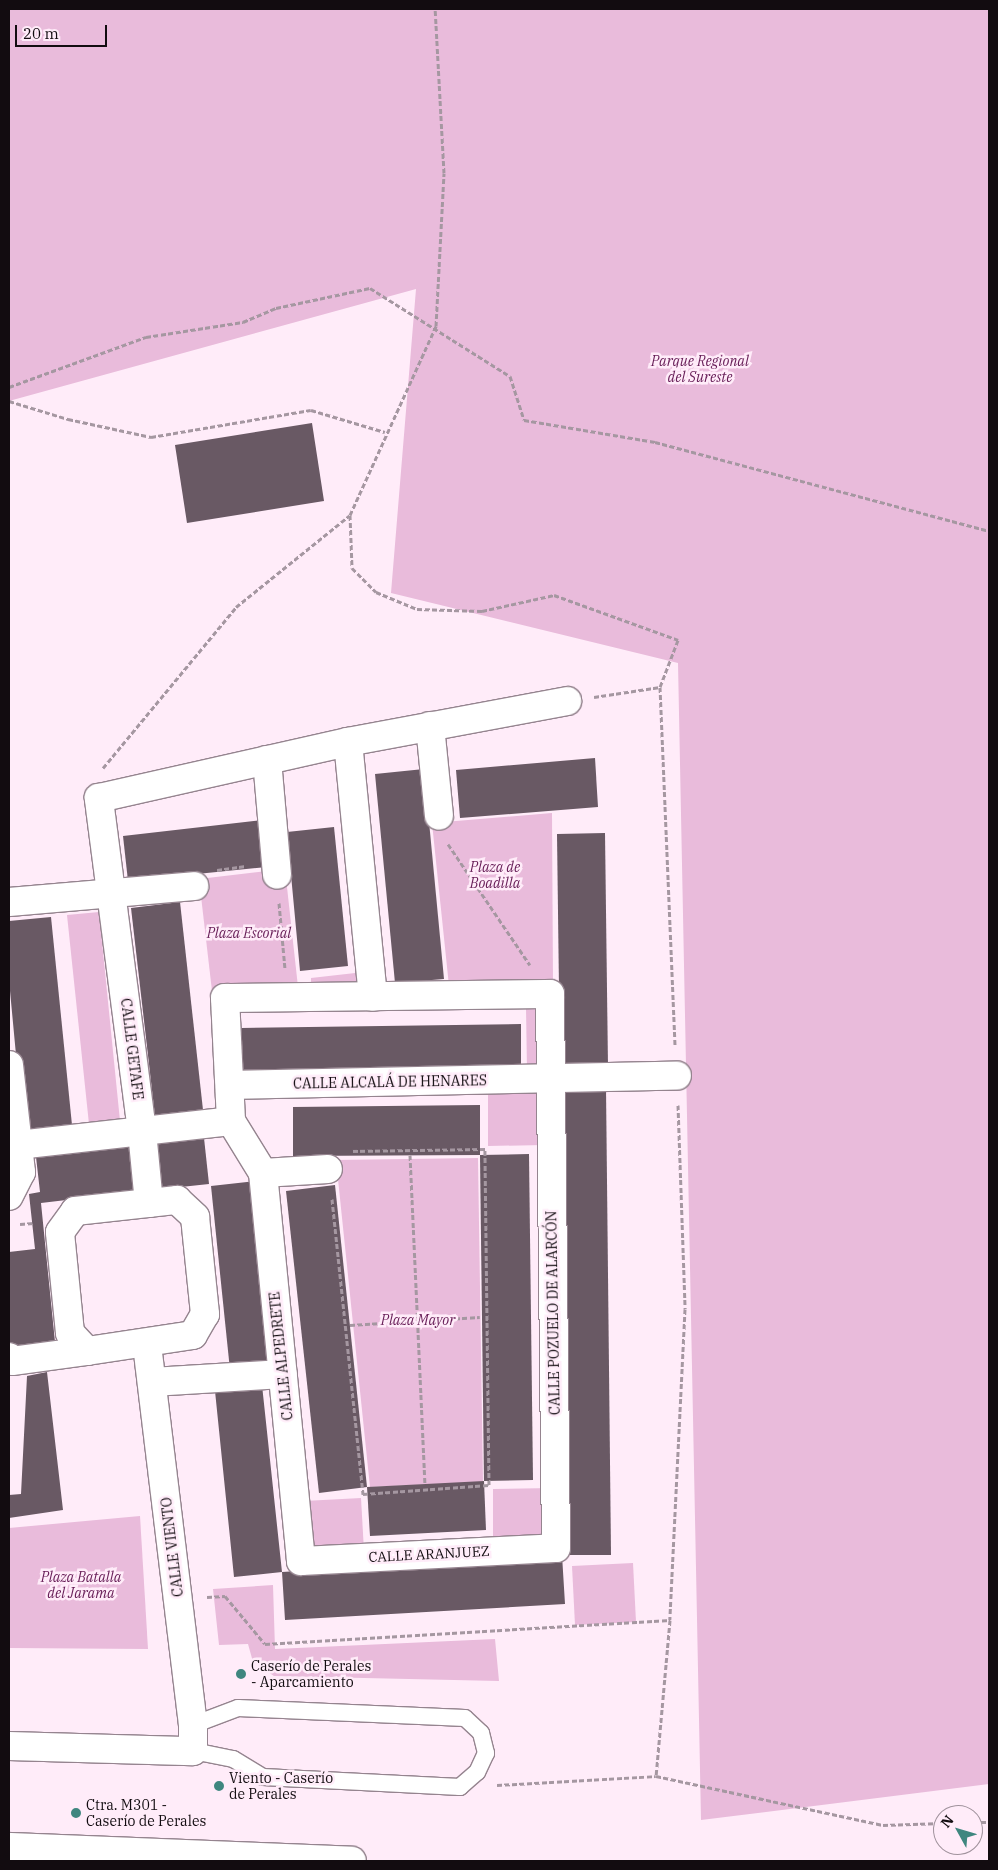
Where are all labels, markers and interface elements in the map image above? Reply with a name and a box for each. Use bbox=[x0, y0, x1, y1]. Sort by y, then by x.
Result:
scale bar bbox=[18, 15, 110, 47]
text: 20 m bbox=[23, 24, 59, 43]
park label: Parque Regional del Sureste bbox=[651, 353, 749, 386]
park label: Plaza de Boadilla bbox=[470, 859, 520, 892]
park label: Plaza Escorial bbox=[207, 925, 291, 941]
street label: CALLE GETAFE bbox=[117, 997, 147, 1101]
street label: CALLE ALCALÁ DE HENARES bbox=[293, 1072, 487, 1092]
street label: CALLE POZUELO DE ALARCÓN bbox=[543, 1211, 563, 1415]
street label: CALLE ALPEDRETE bbox=[266, 1291, 296, 1421]
park label: Plaza Mayor bbox=[381, 1312, 455, 1328]
street label: CALLE VIENTO bbox=[158, 1496, 186, 1598]
street label: CALLE ARANJUEZ bbox=[368, 1542, 490, 1566]
park label: Plaza Batalla del Jarama bbox=[41, 1569, 121, 1601]
place label: Caserío de Perales - Aparcamiento bbox=[251, 1658, 371, 1690]
marker: Caserío de Perales - Aparcamiento bbox=[235, 1668, 247, 1680]
place label: Viento - Caserío de Perales bbox=[229, 1770, 333, 1802]
marker: Viento - Caserío de Perales bbox=[213, 1780, 225, 1792]
place label: Ctra. M301 - Caserío de Perales bbox=[86, 1797, 206, 1830]
north arrow bbox=[933, 1805, 983, 1855]
marker: Ctra. M301 - Caserío de Perales bbox=[70, 1807, 82, 1819]
text: N bbox=[937, 1811, 958, 1831]

